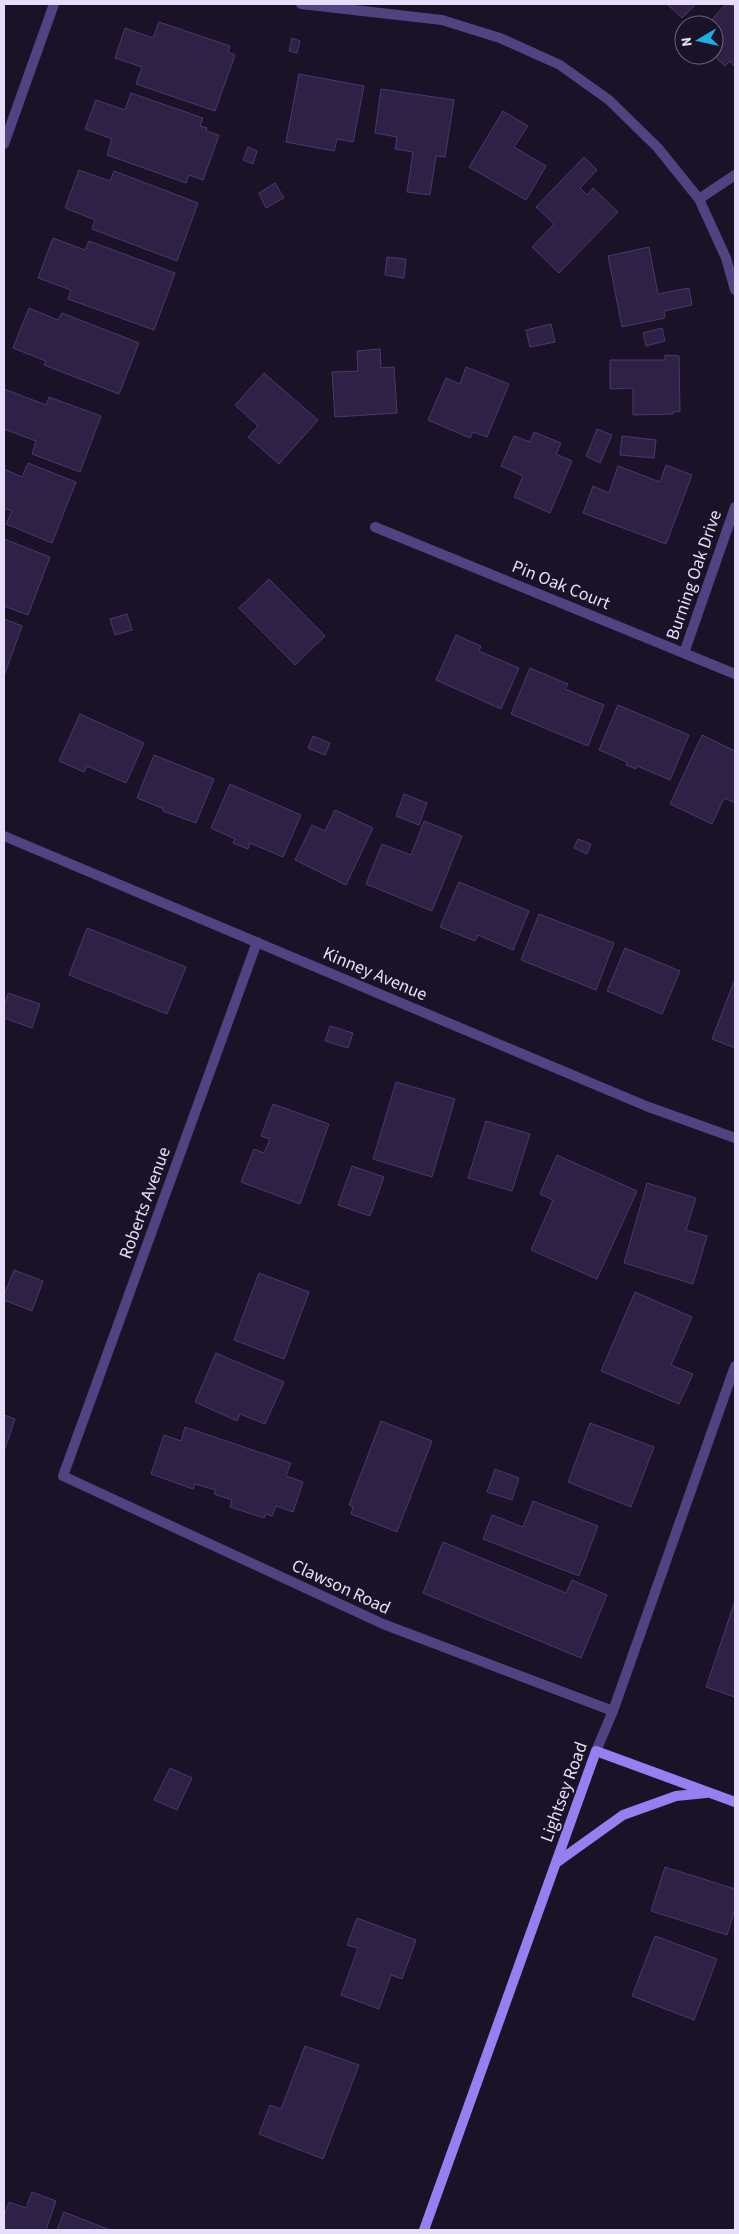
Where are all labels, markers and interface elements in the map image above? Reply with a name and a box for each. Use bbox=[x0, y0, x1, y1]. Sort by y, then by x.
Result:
north arrow bbox=[674, 15, 724, 65]
text: N bbox=[677, 36, 698, 48]
street label: Burning Oak Drive bbox=[660, 507, 728, 643]
street label: Pin Oak Court bbox=[508, 554, 614, 616]
street label: Kinney Avenue bbox=[319, 941, 431, 1007]
street label: Roberts Avenue bbox=[113, 1143, 177, 1262]
street label: Clawson Road bbox=[288, 1553, 394, 1621]
street label: Lightsey Road bbox=[534, 1738, 594, 1846]

